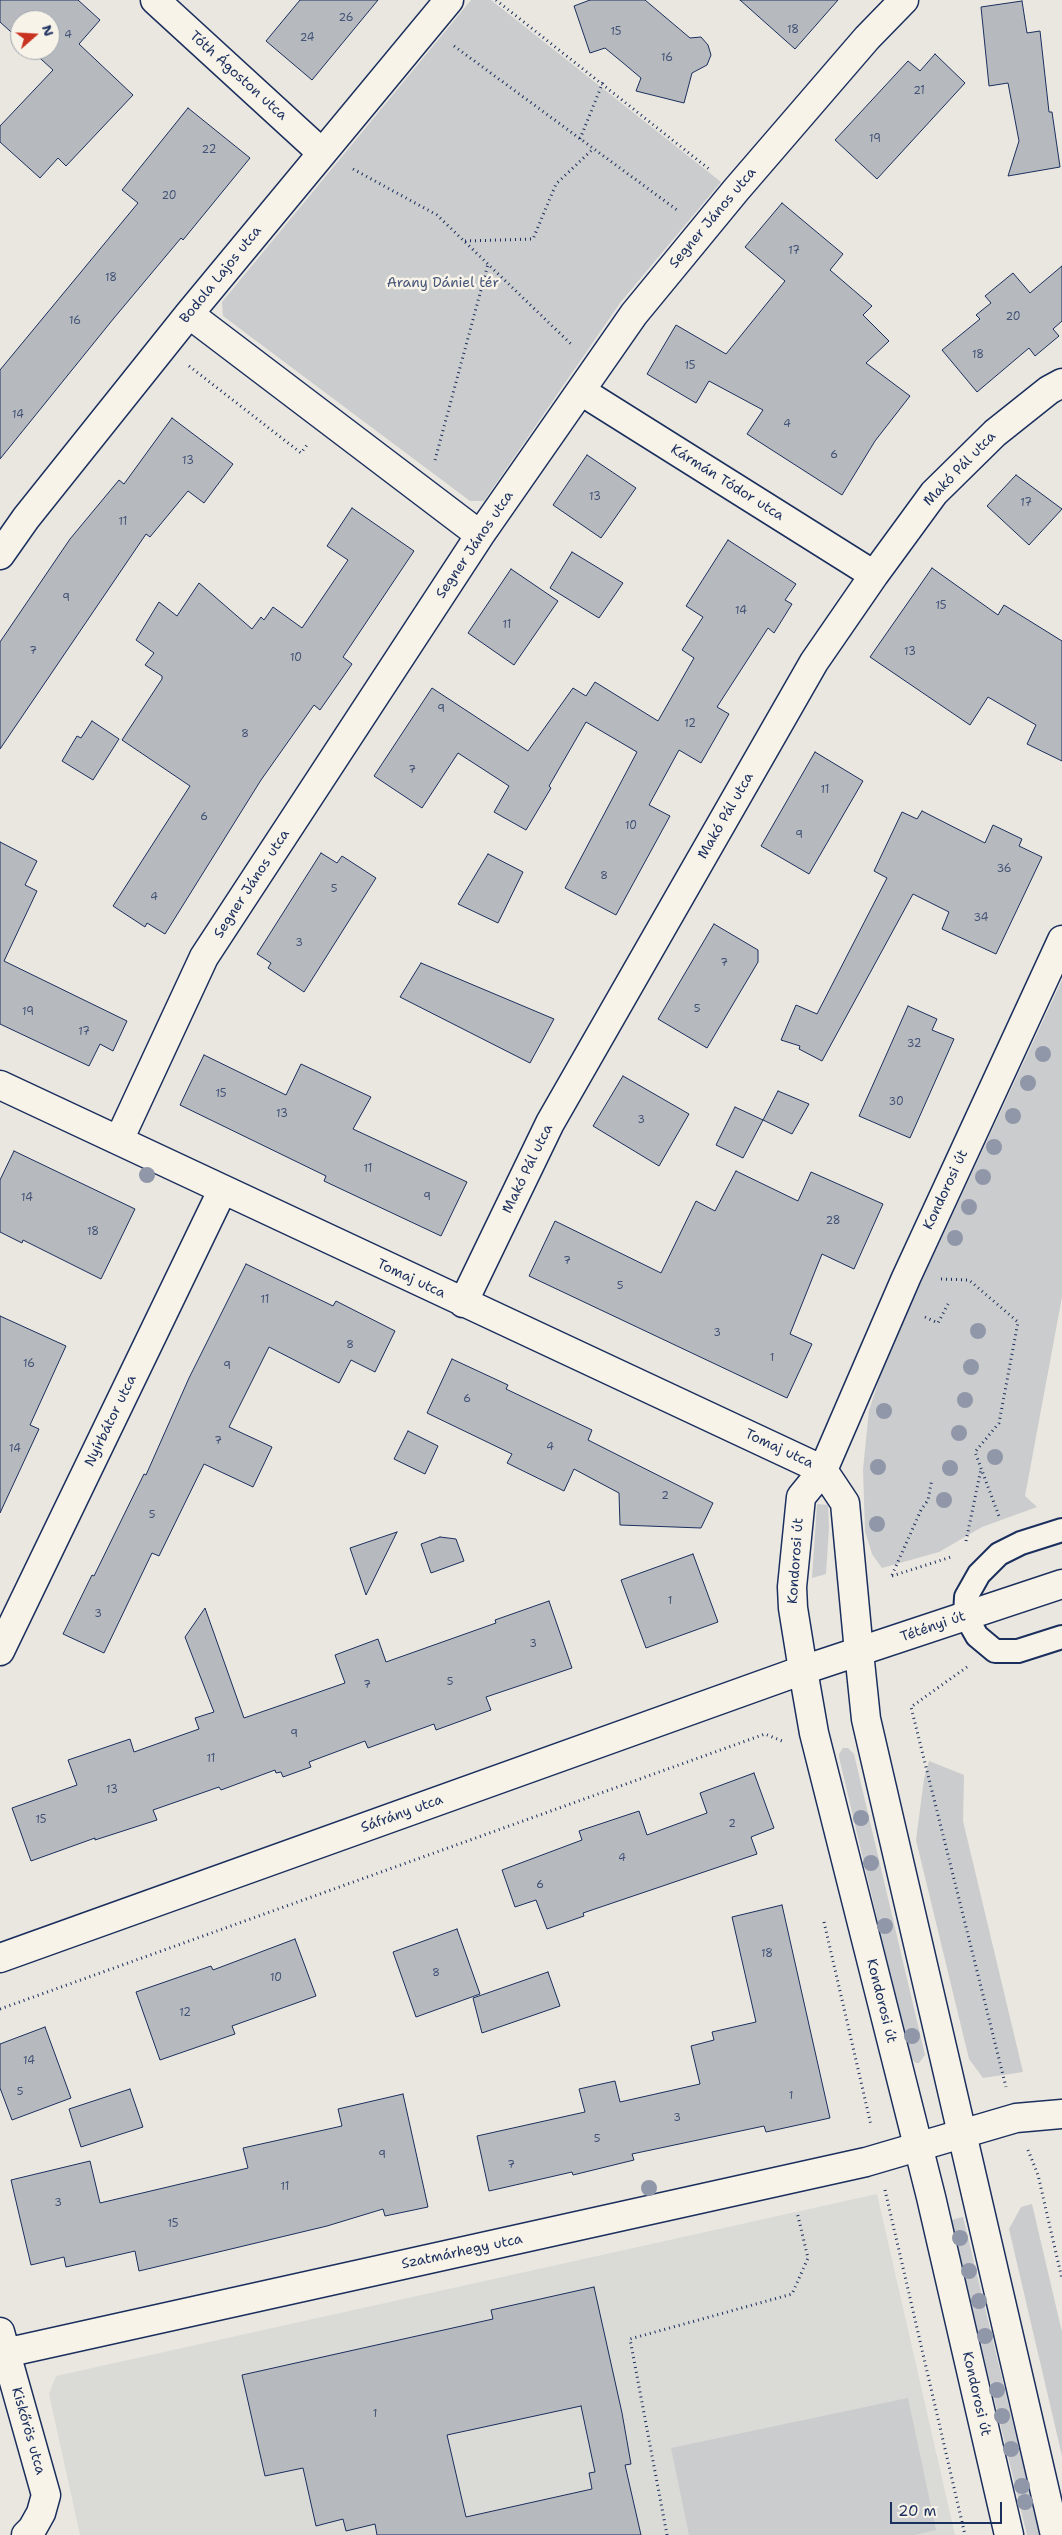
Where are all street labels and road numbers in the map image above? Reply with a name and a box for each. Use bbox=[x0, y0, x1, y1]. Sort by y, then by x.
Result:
street label: Tóth Ágoston utca bbox=[186, 28, 290, 124]
street label: Segner János utca bbox=[666, 164, 760, 272]
street label: Bodola Lajos utca bbox=[177, 223, 265, 327]
street label: Makó Pál utca bbox=[920, 428, 1000, 510]
street label: Kármán Tódor utca bbox=[667, 441, 787, 525]
street label: Segner János utca bbox=[433, 488, 517, 602]
street label: Makó Pál utca bbox=[694, 770, 758, 862]
street label: Segner János utca bbox=[211, 827, 293, 941]
street label: Makó Pál utca bbox=[499, 1122, 557, 1216]
street label: Kondorosi út bbox=[920, 1147, 972, 1233]
street label: Tomaj utca bbox=[374, 1256, 448, 1302]
street label: Nyírbátor utca bbox=[82, 1372, 140, 1470]
street label: Tomaj utca bbox=[742, 1426, 816, 1472]
street label: Kondorosi út bbox=[785, 1517, 807, 1605]
street label: Tétényi út bbox=[898, 1608, 968, 1646]
street label: Sáfrány utca bbox=[359, 1791, 445, 1837]
street label: Kondorosi út bbox=[862, 1957, 900, 2045]
street label: Szatmárhegy utca bbox=[400, 2231, 524, 2273]
street label: Kondorosi út bbox=[958, 2350, 994, 2438]
street label: Kiskőrös utca bbox=[7, 2385, 49, 2477]

